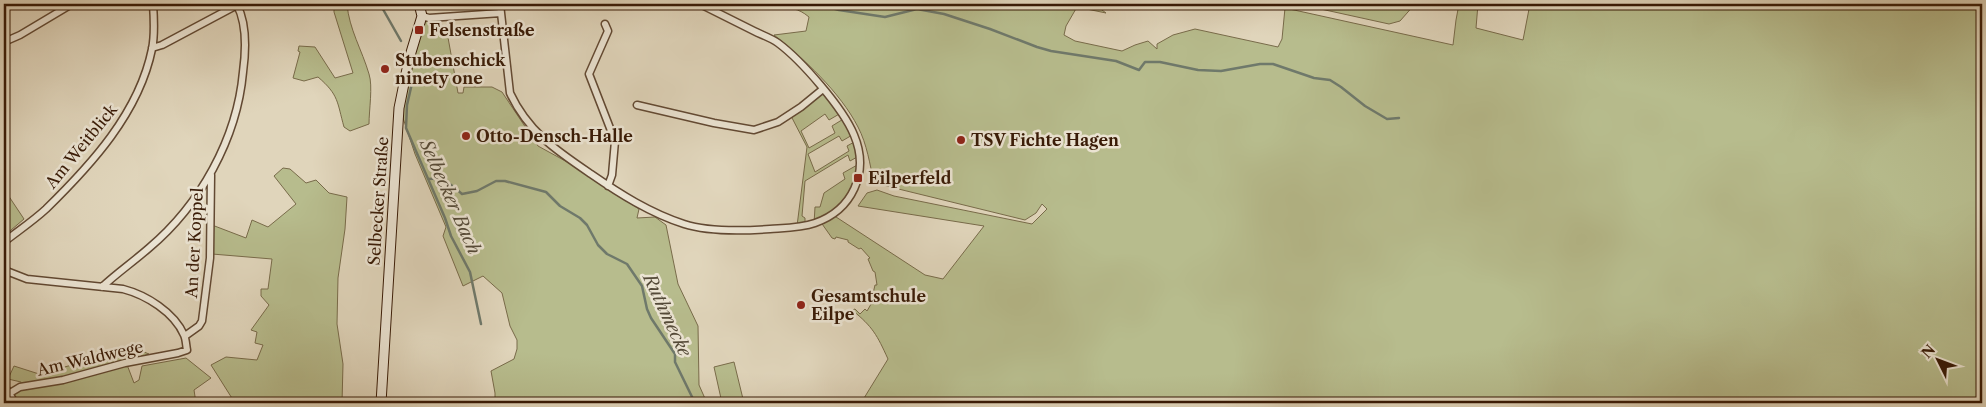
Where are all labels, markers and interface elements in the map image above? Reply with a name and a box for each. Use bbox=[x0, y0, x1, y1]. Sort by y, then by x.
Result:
place label: Felsenstraße bbox=[429, 20, 535, 40]
marker: Felsenstraße bbox=[413, 24, 425, 36]
place label: Stubenschick ninety one bbox=[395, 50, 506, 88]
marker: Stubenschick ninety one bbox=[379, 63, 391, 75]
street label: Am Weitblick bbox=[40, 99, 122, 193]
place label: Otto-Densch-Halle bbox=[476, 126, 633, 146]
marker: Otto-Densch-Halle bbox=[460, 130, 472, 142]
place label: TSV Fichte Hagen bbox=[971, 130, 1119, 150]
marker: TSV Fichte Hagen bbox=[955, 134, 967, 146]
water label: Selbecker Bach bbox=[414, 135, 485, 258]
street label: Selbecker Straße bbox=[364, 136, 392, 266]
place label: Eilperfeld bbox=[868, 168, 952, 188]
marker: Eilperfeld bbox=[852, 172, 864, 184]
street label: An der Koppel bbox=[181, 187, 207, 300]
water label: Ruthmecke bbox=[637, 268, 696, 361]
place label: Gesamtschule Eilpe bbox=[811, 286, 927, 324]
marker: Gesamtschule Eilpe bbox=[795, 299, 807, 311]
north arrow bbox=[1914, 334, 1964, 384]
street label: Am Waldwege bbox=[34, 336, 145, 380]
text: N bbox=[1918, 341, 1939, 362]

